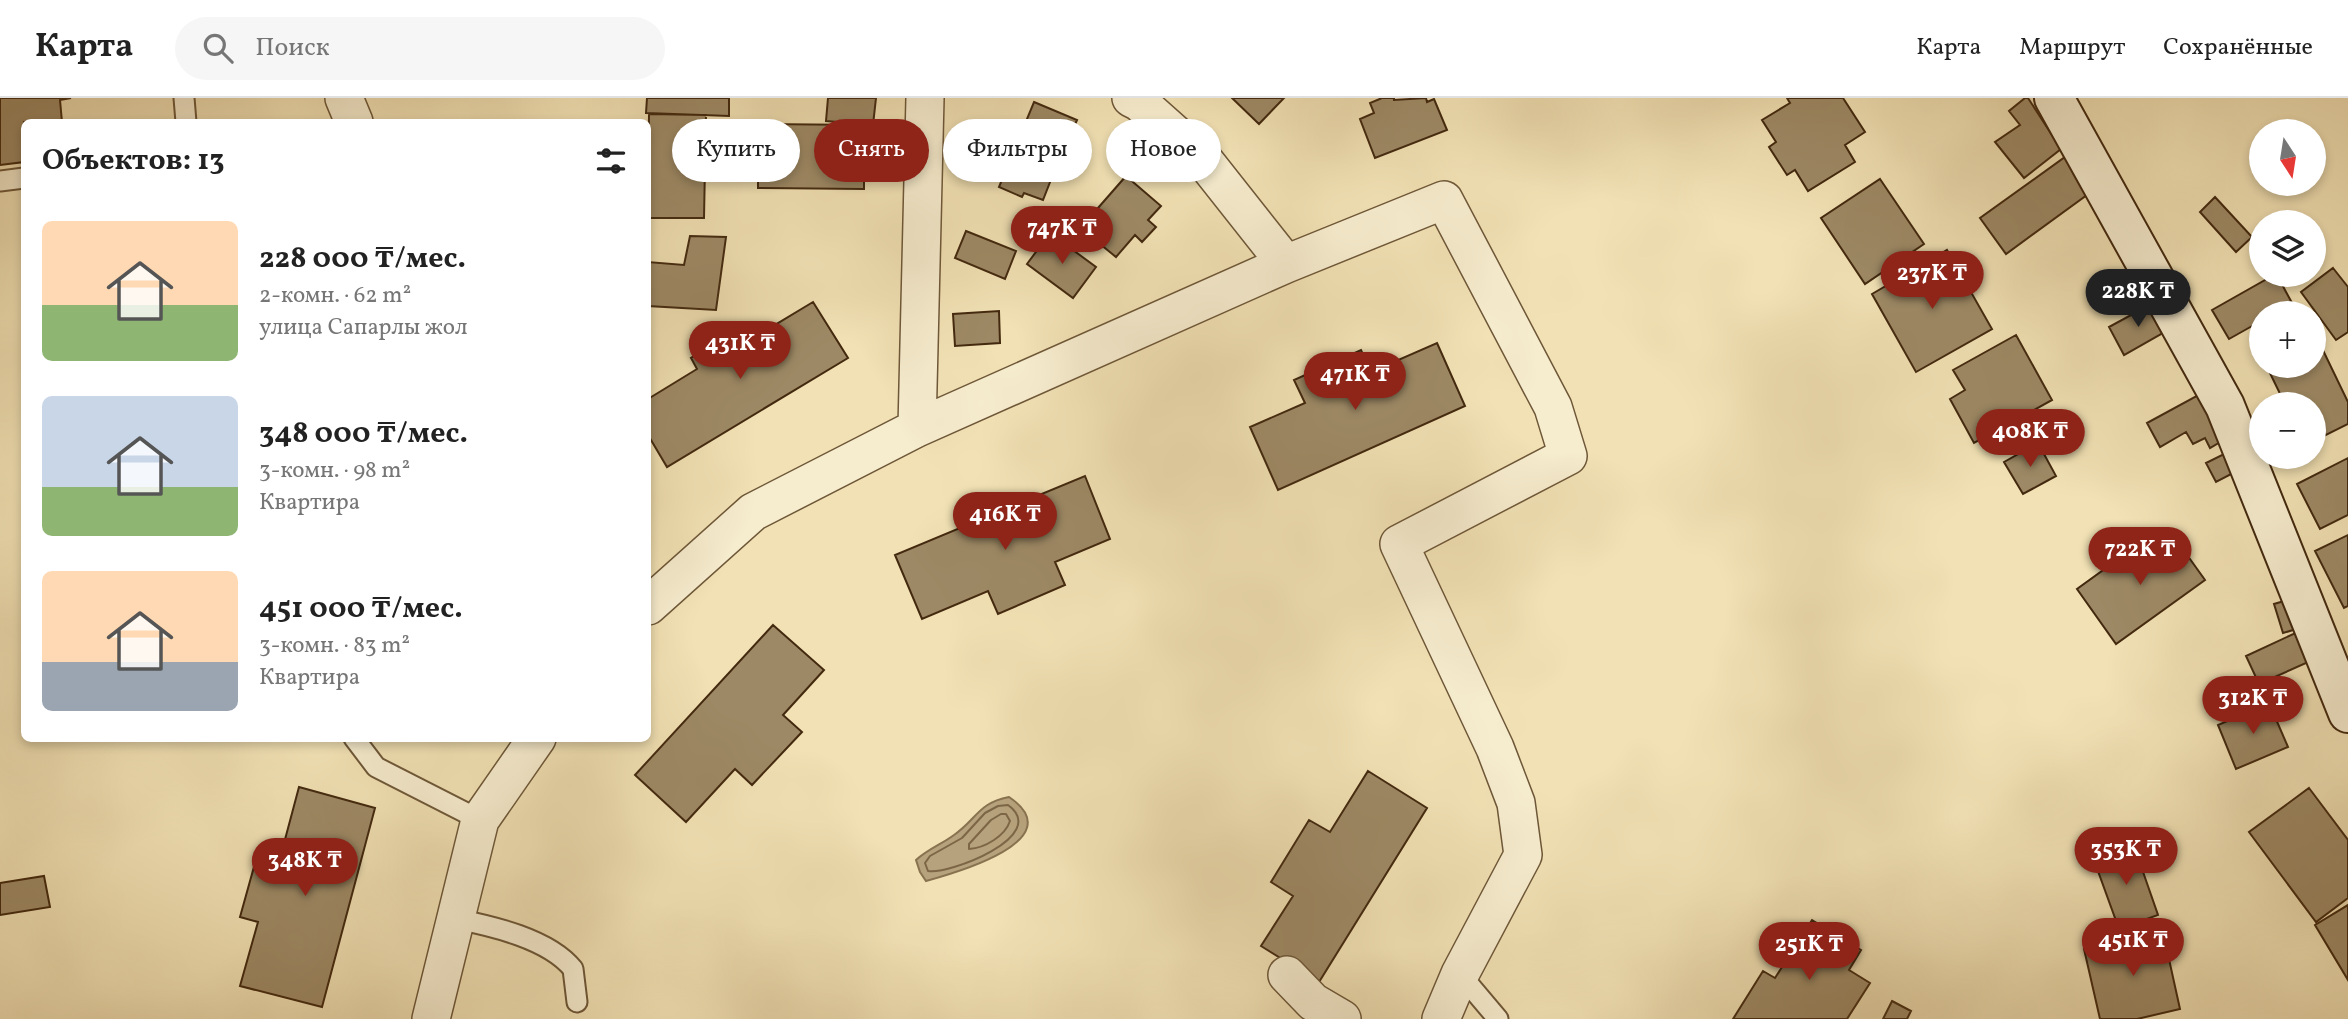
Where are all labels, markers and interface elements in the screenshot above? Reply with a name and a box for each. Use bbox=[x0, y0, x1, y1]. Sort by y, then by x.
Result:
search box bbox=[175, 17, 665, 80]
text: Карта bbox=[35, 25, 133, 71]
icon: search bbox=[199, 29, 237, 67]
text: Поиск bbox=[255, 30, 330, 66]
text: Карта bbox=[1916, 31, 1981, 65]
text: Маршрут bbox=[2019, 31, 2125, 65]
text: Сохранённые bbox=[2163, 31, 2313, 65]
chip: Купить bbox=[672, 119, 800, 182]
chip: Снять bbox=[814, 119, 929, 182]
chip: Фильтры bbox=[943, 119, 1092, 182]
chip: Новое bbox=[1106, 119, 1221, 182]
north arrow bbox=[2249, 119, 2326, 196]
map controls bbox=[2249, 119, 2326, 469]
text: Объектов: 13 bbox=[42, 140, 225, 182]
icon: filters bbox=[592, 142, 630, 180]
pin: 747K ₸ bbox=[1005, 206, 1119, 266]
button: layers bbox=[2249, 210, 2326, 287]
text: 747K ₸ bbox=[1027, 213, 1097, 245]
text: 228 000 ₸/мес. bbox=[259, 238, 466, 280]
icon: home bbox=[98, 249, 182, 333]
pin: 237K ₸ bbox=[1875, 252, 1989, 311]
text: 237K ₸ bbox=[1897, 258, 1967, 290]
pin: 228K ₸ bbox=[2081, 270, 2195, 329]
text: 228K ₸ bbox=[2102, 276, 2174, 308]
text: 2-комн. · 62 m² bbox=[259, 280, 411, 312]
button: + bbox=[2249, 301, 2326, 378]
text: улица Сапарлы жол bbox=[259, 312, 468, 344]
pin: 431K ₸ bbox=[683, 322, 797, 381]
text: 431K ₸ bbox=[705, 328, 775, 360]
pin: 471K ₸ bbox=[1298, 352, 1412, 412]
text: 471K ₸ bbox=[1320, 359, 1390, 391]
button: − bbox=[2249, 392, 2326, 469]
pin: 408K ₸ bbox=[1973, 410, 2087, 469]
text: 348 000 ₸/мес. bbox=[259, 413, 468, 455]
text: 408K ₸ bbox=[1992, 416, 2068, 448]
icon: home bbox=[98, 424, 182, 508]
text: 3-комн. · 98 m² bbox=[259, 455, 410, 487]
text: Квартира bbox=[259, 487, 360, 519]
pin: 416K ₸ bbox=[948, 492, 1062, 552]
text: 416K ₸ bbox=[969, 499, 1041, 531]
pin: 722K ₸ bbox=[2083, 528, 2197, 587]
text: 722K ₸ bbox=[2104, 534, 2176, 566]
text: 451 000 ₸/мес. bbox=[259, 588, 463, 630]
icon: home bbox=[98, 599, 182, 683]
text: 3-комн. · 83 m² bbox=[259, 630, 410, 662]
text: Квартира bbox=[259, 662, 360, 694]
pin: 312K ₸ bbox=[2196, 676, 2310, 736]
text: 312K ₸ bbox=[2218, 683, 2288, 715]
pin: 353K ₸ bbox=[2069, 828, 2183, 887]
text: 353K ₸ bbox=[2091, 834, 2161, 866]
pin: 348K ₸ bbox=[248, 838, 362, 898]
text: 348K ₸ bbox=[268, 845, 342, 877]
pin: 451K ₸ bbox=[2076, 918, 2190, 978]
pin: 251K ₸ bbox=[1752, 922, 1866, 982]
text: 451K ₸ bbox=[2098, 925, 2168, 957]
text: 251K ₸ bbox=[1775, 929, 1843, 961]

